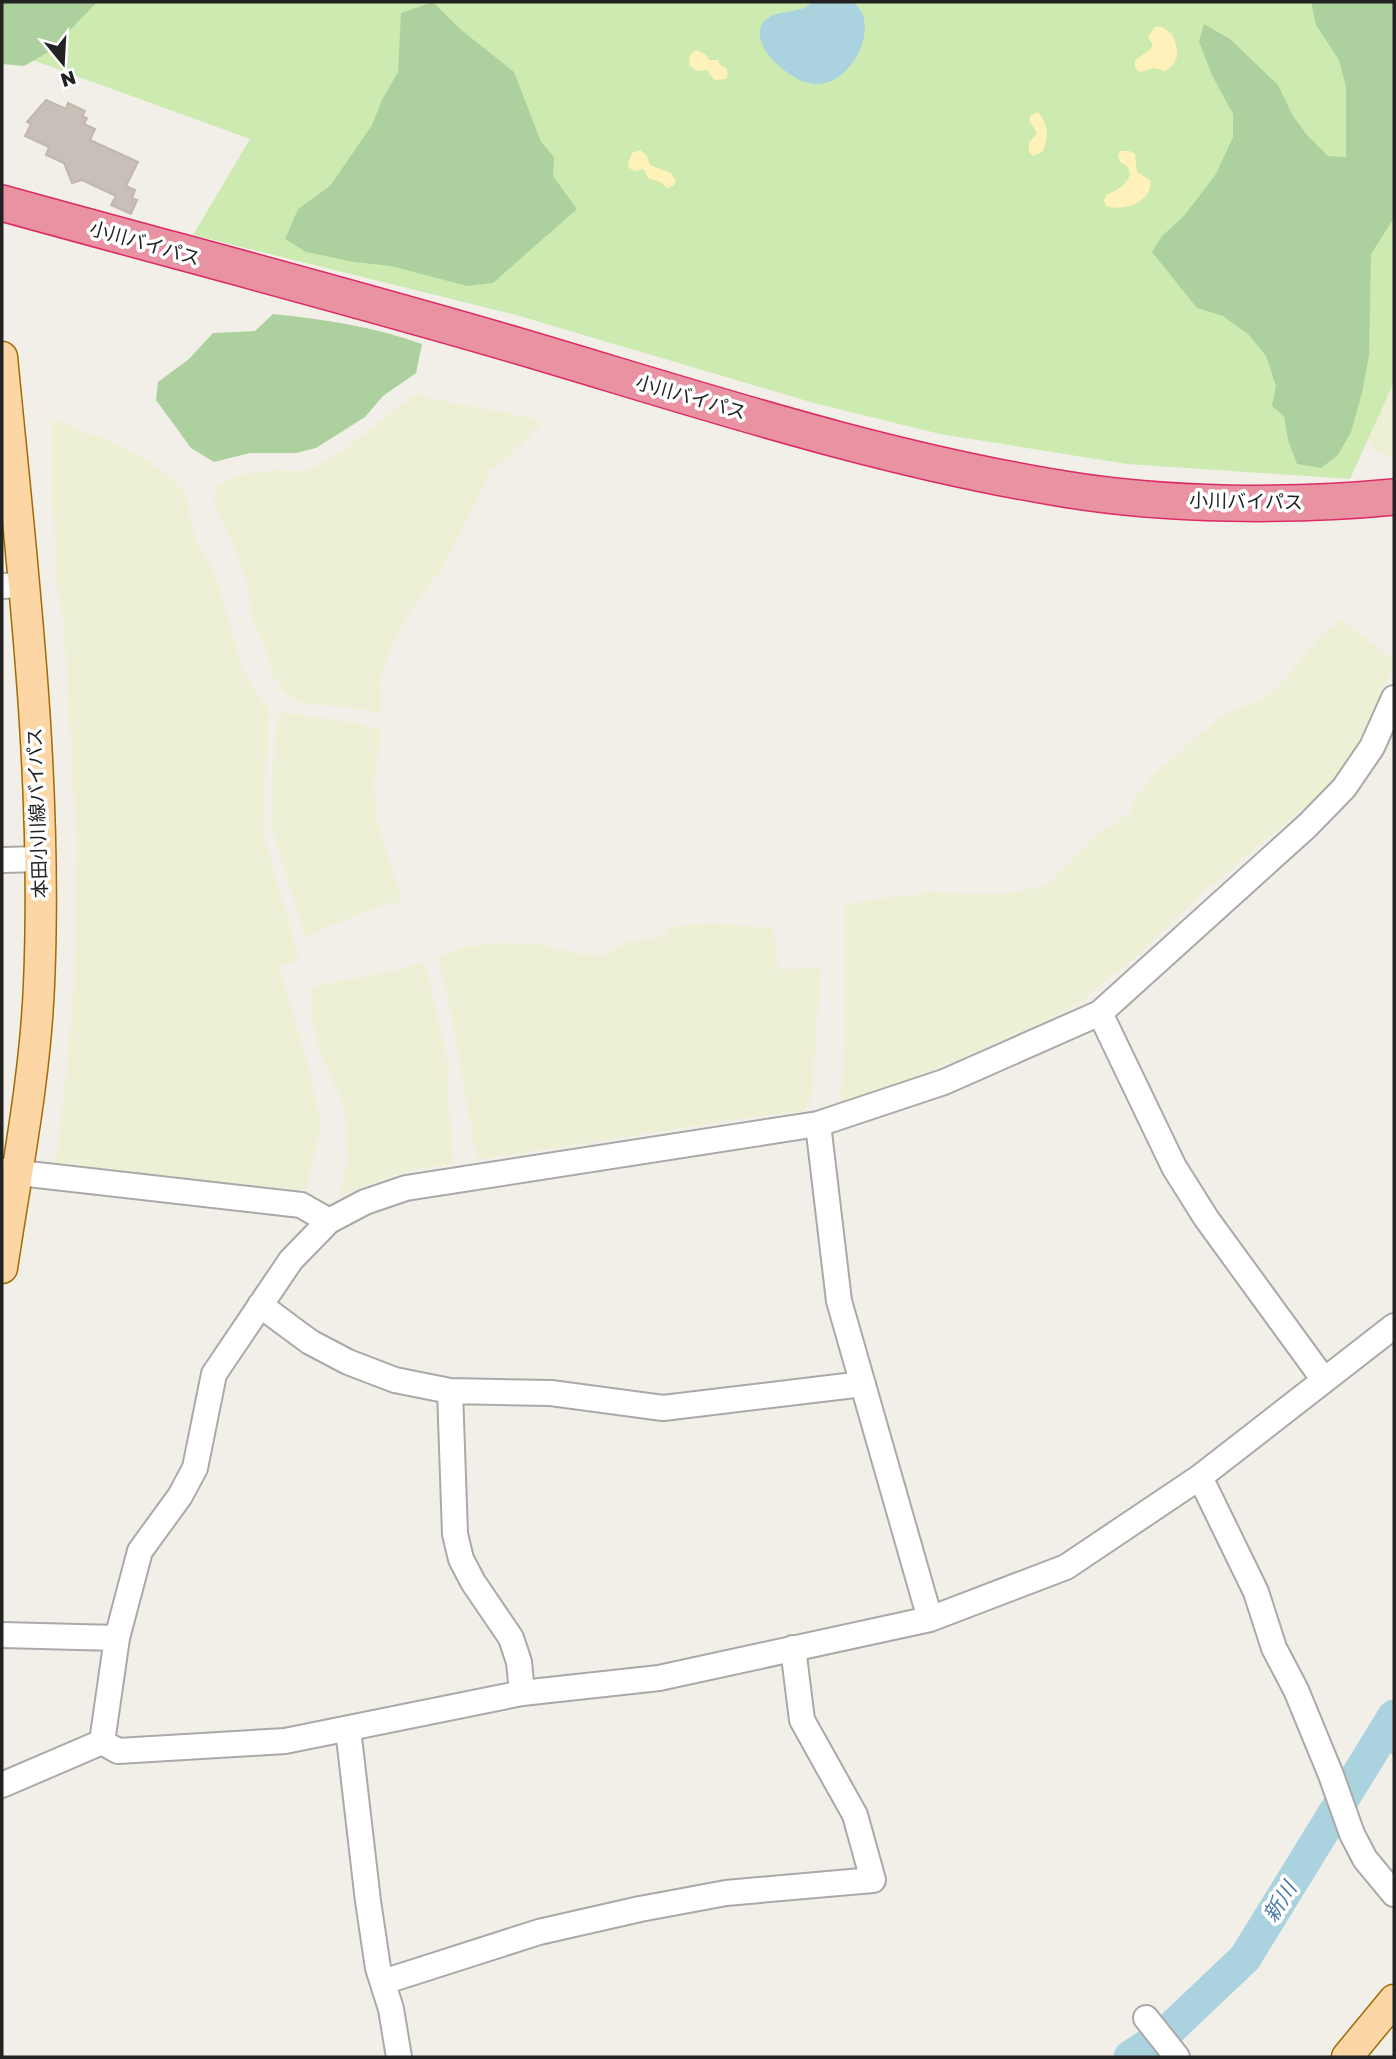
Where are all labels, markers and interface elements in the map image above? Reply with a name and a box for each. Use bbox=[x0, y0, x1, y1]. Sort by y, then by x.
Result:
north arrow bbox=[28, 28, 98, 98]
text: N bbox=[58, 66, 79, 93]
street label: 小川バイパス bbox=[87, 216, 203, 269]
street label: 小川バイパス bbox=[633, 370, 749, 423]
street label: 小川バイパス bbox=[1189, 488, 1303, 513]
street label: 本田小川線バイパス bbox=[22, 727, 51, 899]
water label: 新川 bbox=[1257, 1875, 1302, 1926]

